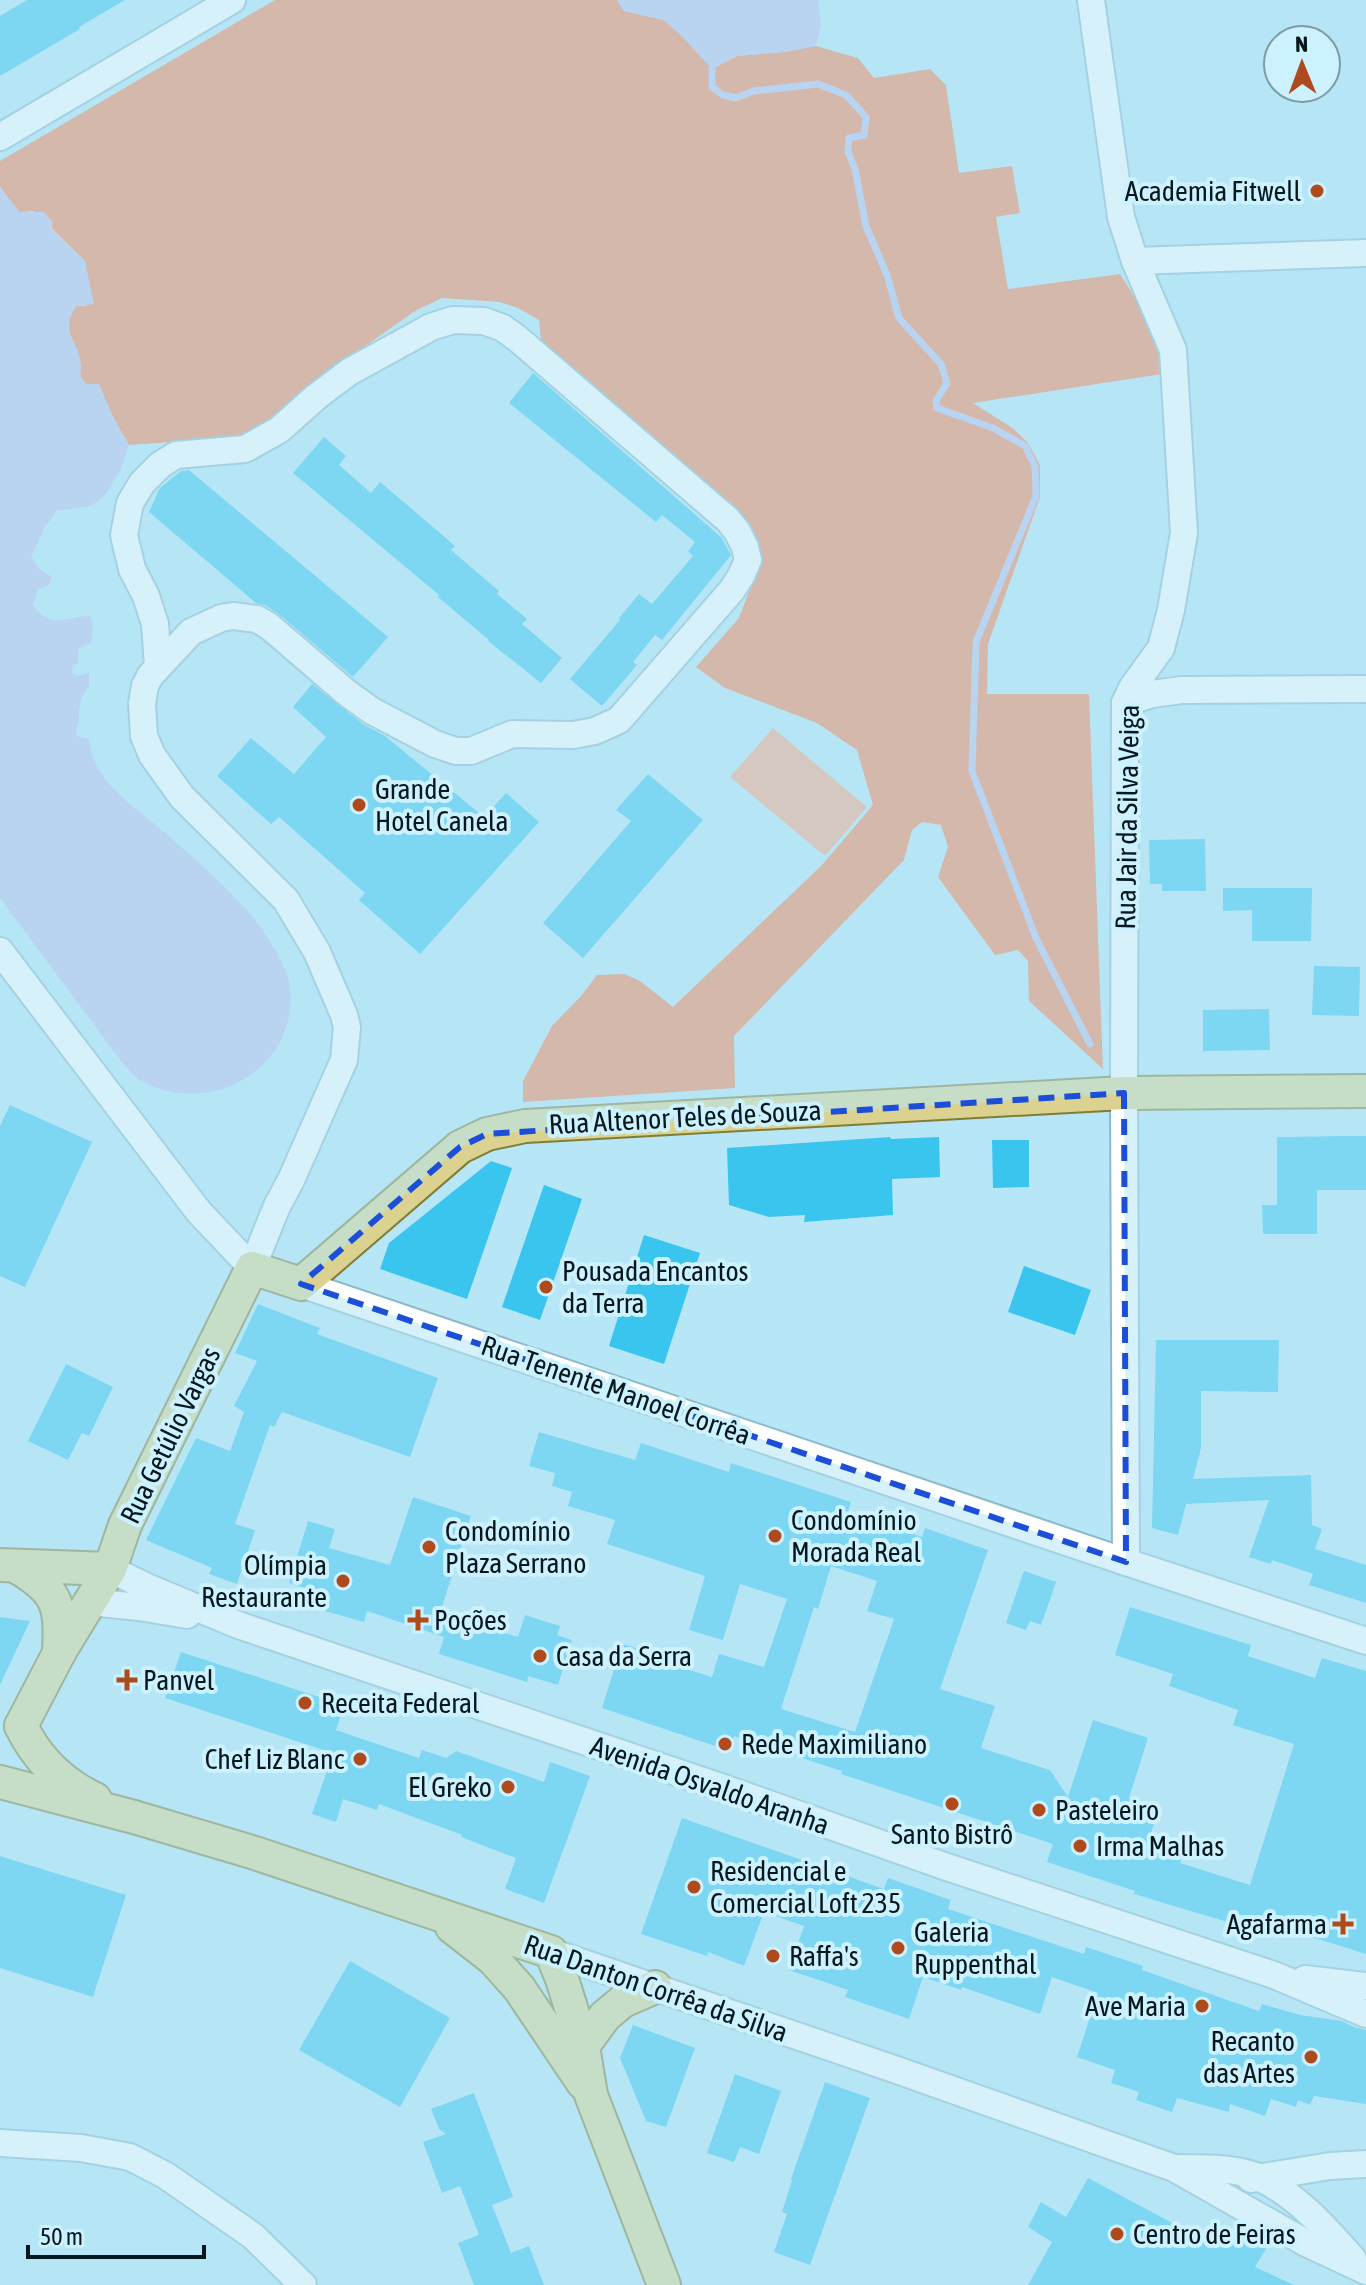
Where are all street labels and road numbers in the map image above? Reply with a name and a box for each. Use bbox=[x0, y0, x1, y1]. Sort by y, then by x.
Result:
street label: Rua Jair da Silva Veiga bbox=[1109, 704, 1145, 930]
street label: Rua Altenor Teles de Souza bbox=[548, 1094, 822, 1140]
street label: Rua Tenente Manoel Corrêa bbox=[477, 1329, 755, 1451]
street label: Rua Getúlio Vargas bbox=[114, 1342, 226, 1528]
street label: Avenida Osvaldo Aranha bbox=[586, 1729, 834, 1841]
street label: Rua Danton Corrêa da Silva bbox=[520, 1928, 792, 2048]

